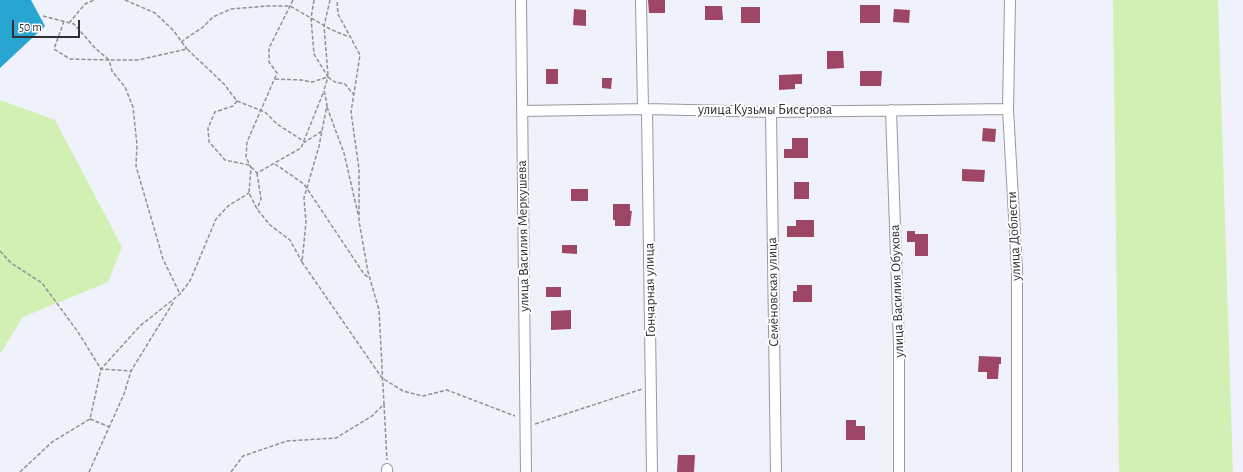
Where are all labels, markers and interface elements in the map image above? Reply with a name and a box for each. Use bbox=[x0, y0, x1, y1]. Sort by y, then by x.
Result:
scale bar bbox=[14, 12, 82, 38]
text: 50 m bbox=[19, 21, 42, 33]
street label: улица Кузьмы Бисерова bbox=[698, 102, 832, 118]
street label: улица Василия Меркушева bbox=[513, 160, 533, 312]
street label: улица Доблести bbox=[1003, 191, 1025, 281]
street label: улица Василия Обухова bbox=[886, 224, 908, 358]
street label: Семёновская улица bbox=[764, 237, 782, 347]
street label: Гончарная улица bbox=[641, 243, 659, 337]

